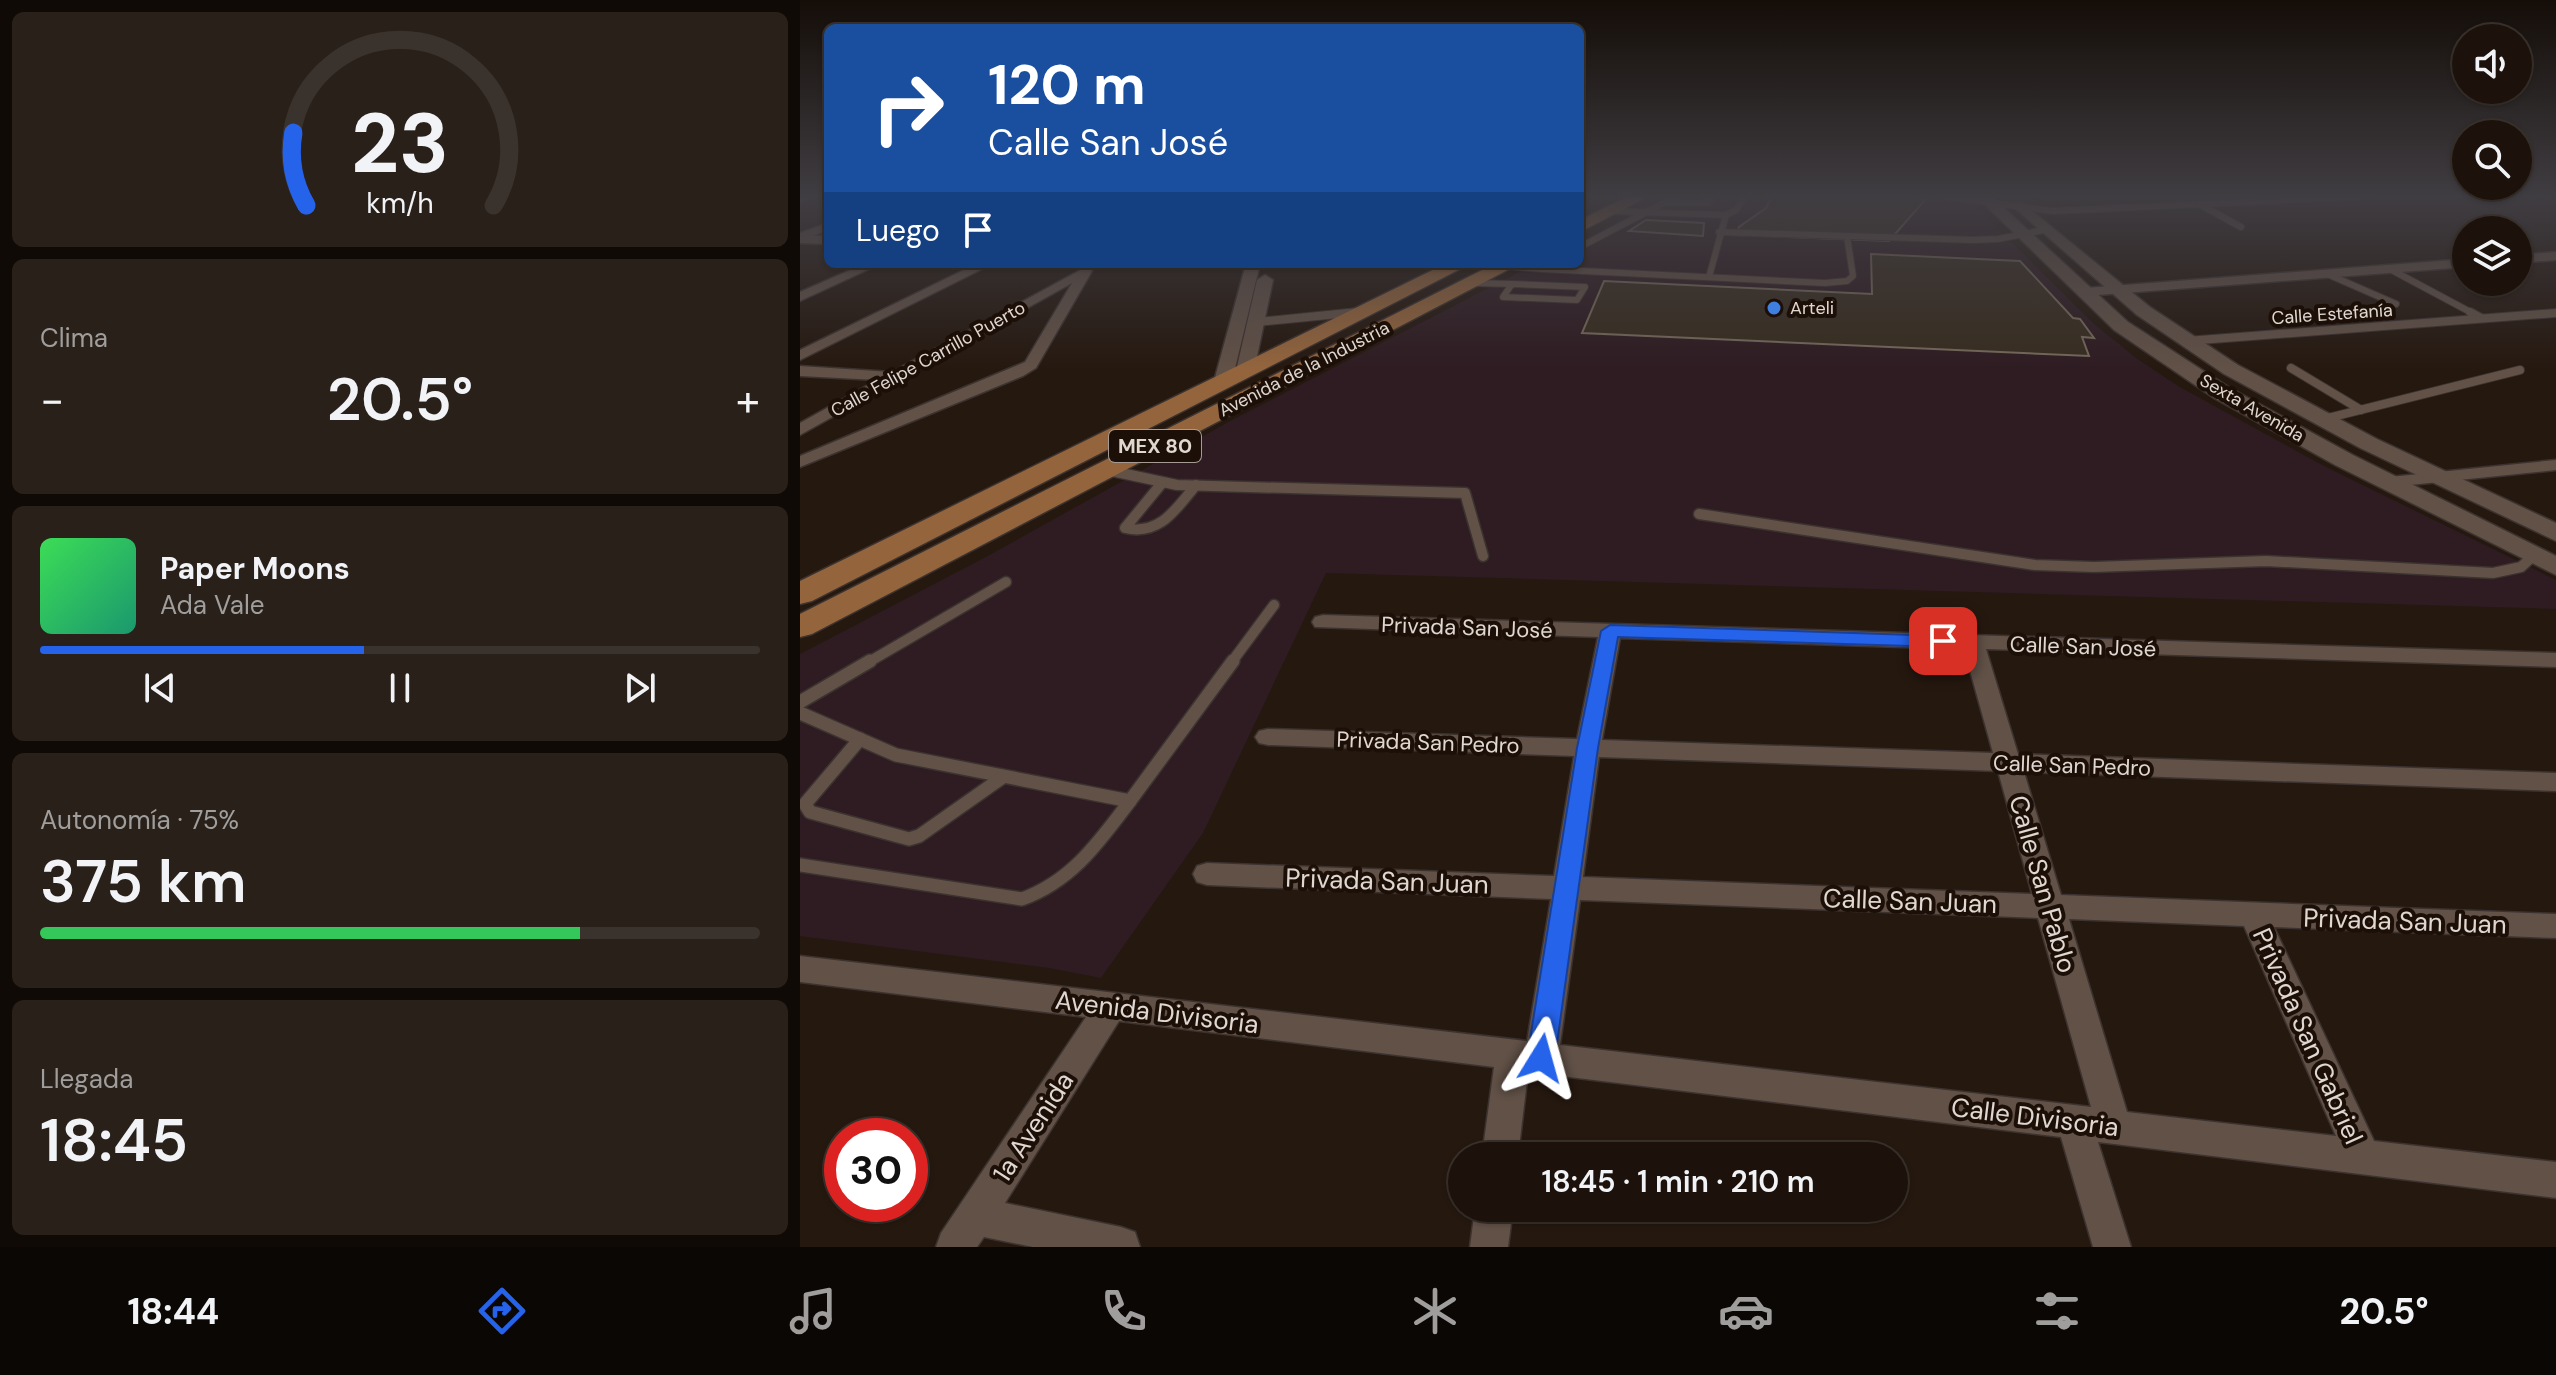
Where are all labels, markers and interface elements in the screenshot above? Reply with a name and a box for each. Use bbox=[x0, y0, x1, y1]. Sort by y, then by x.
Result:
map controls bbox=[2452, 24, 2532, 296]
button: sound bbox=[2452, 24, 2532, 104]
text: 120 m bbox=[988, 48, 1146, 121]
icon: right bbox=[856, 56, 960, 160]
text: 23 bbox=[351, 88, 449, 197]
text: Calle San José bbox=[988, 119, 1228, 166]
button: search bbox=[2452, 120, 2532, 200]
text: km/h bbox=[366, 185, 434, 222]
icon: arrive bbox=[956, 208, 1000, 252]
text: Luego bbox=[856, 211, 940, 250]
button: layers bbox=[2452, 216, 2532, 296]
street label: Calle Felipe Carrillo Puerto bbox=[827, 295, 1029, 423]
place label: Arteli bbox=[1790, 296, 1834, 320]
street label: Calle Estefanía bbox=[2271, 298, 2393, 330]
marker: Arteli bbox=[1765, 299, 1783, 317]
street label: Avenida de la Industria bbox=[1215, 316, 1393, 422]
text: Clima bbox=[40, 321, 108, 355]
text: 20.5° bbox=[327, 360, 473, 439]
street label: Sexta Avenida bbox=[2195, 368, 2309, 448]
text: − bbox=[40, 371, 64, 429]
text: + bbox=[736, 371, 760, 429]
road number: MEX 80 bbox=[1109, 430, 1201, 462]
text: Paper Moons bbox=[160, 549, 350, 588]
text: Ada Vale bbox=[160, 588, 265, 622]
pin bbox=[1909, 607, 1977, 675]
street label: Privada San José bbox=[1381, 610, 1553, 645]
icon: arrive bbox=[1921, 619, 1965, 663]
street label: Calle San José bbox=[2009, 629, 2157, 664]
icon: previous bbox=[138, 666, 182, 710]
icon: pause bbox=[378, 666, 422, 710]
icon: next bbox=[618, 666, 662, 710]
street label: Privada San Pedro bbox=[1336, 725, 1520, 760]
street label: Calle San Pedro bbox=[1992, 748, 2152, 783]
street label: Calle San Pablo bbox=[2001, 791, 2085, 977]
text: Autonomía · 75% bbox=[40, 803, 239, 837]
text: 375 km bbox=[40, 842, 247, 921]
street label: Privada San Juan bbox=[1285, 860, 1489, 902]
street label: Calle San Juan bbox=[1822, 881, 1998, 921]
street label: Privada San Juan bbox=[2303, 900, 2507, 942]
street label: Privada San Gabriel bbox=[2245, 923, 2371, 1149]
street label: Avenida Divisoria bbox=[1053, 983, 1261, 1041]
position arrow bbox=[1499, 1016, 1583, 1100]
text: Llegada bbox=[40, 1062, 133, 1096]
street label: 1a Avenida bbox=[985, 1066, 1081, 1188]
street label: Calle Divisoria bbox=[1949, 1090, 2121, 1144]
text: 18:45 bbox=[40, 1101, 188, 1180]
speed limit sign: 30 bbox=[824, 1118, 928, 1222]
text: 18:45 · 1 min · 210 m bbox=[1542, 1162, 1814, 1201]
icon: directions bbox=[474, 1283, 530, 1339]
icon: music bbox=[785, 1283, 841, 1339]
icon: phone bbox=[1096, 1283, 1152, 1339]
icon: climate bbox=[1407, 1283, 1463, 1339]
icon: car bbox=[1718, 1283, 1774, 1339]
icon: filters bbox=[2029, 1283, 2085, 1339]
text: 18:44 bbox=[127, 1288, 219, 1335]
text: 20.5° bbox=[2339, 1288, 2428, 1335]

